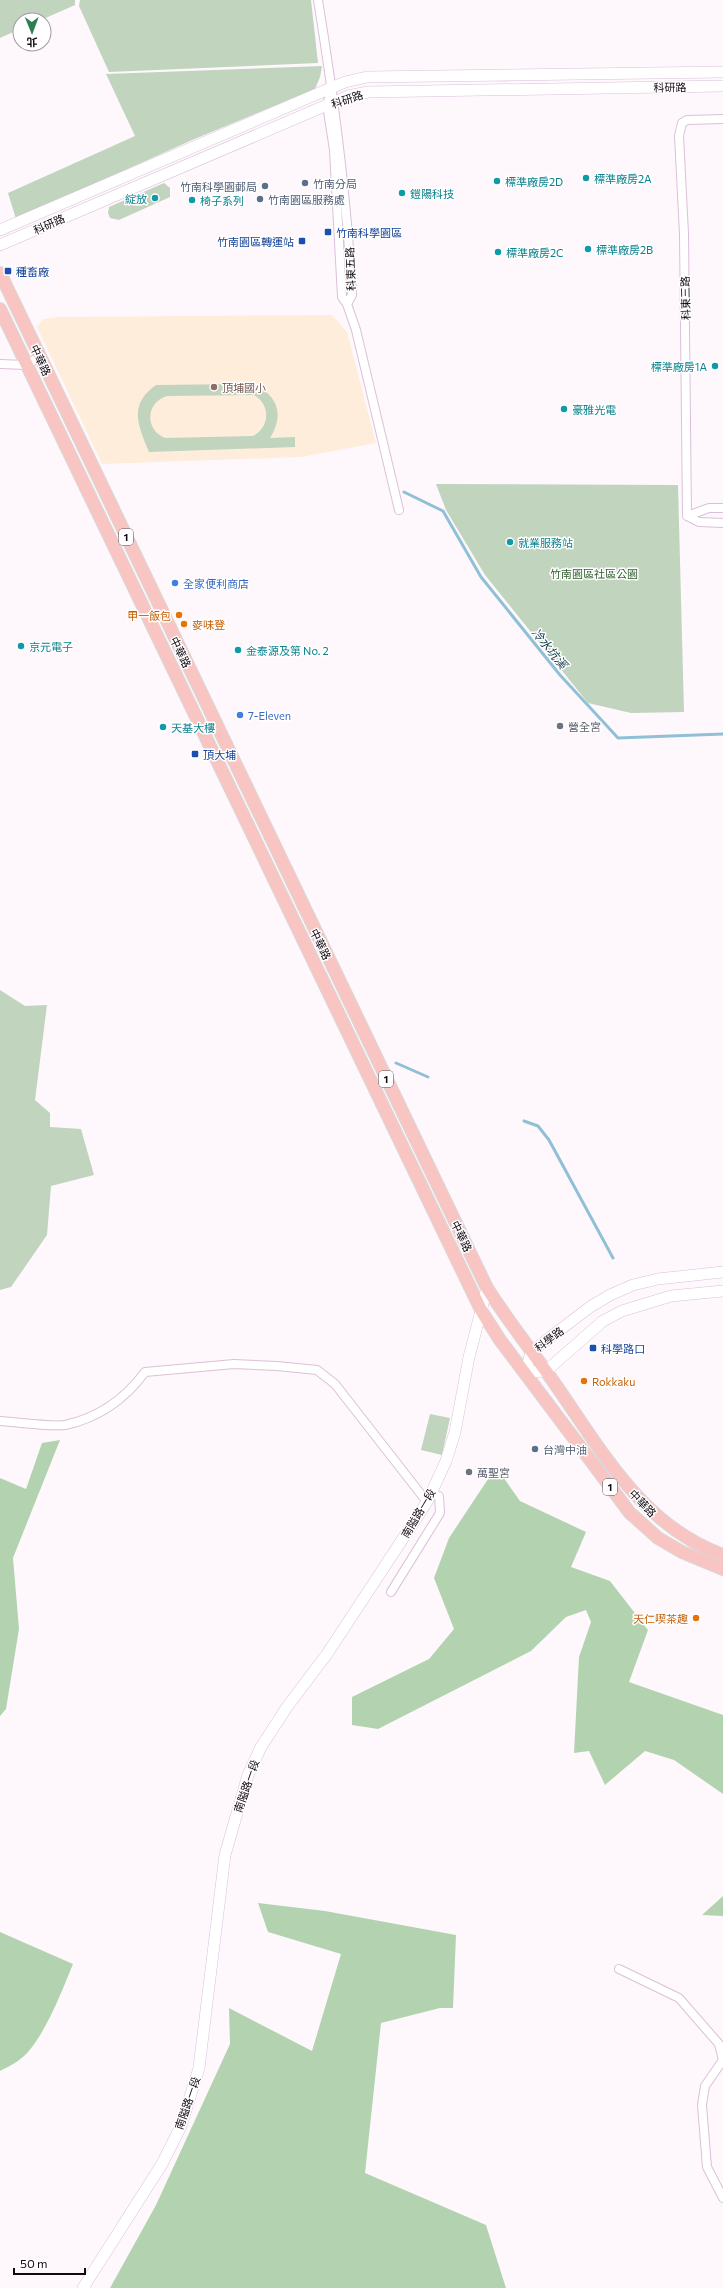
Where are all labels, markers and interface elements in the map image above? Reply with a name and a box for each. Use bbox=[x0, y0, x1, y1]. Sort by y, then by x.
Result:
north arrow bbox=[12, 12, 52, 52]
text: 北 bbox=[27, 36, 38, 49]
street label: 科研路 bbox=[653, 80, 687, 94]
street label: 科研路 bbox=[329, 88, 365, 110]
place label: 標準廠房2A bbox=[594, 172, 652, 185]
marker: 標準廠房2A bbox=[581, 173, 591, 183]
place label: 標準廠房2D bbox=[505, 175, 563, 188]
marker: 標準廠房2D bbox=[492, 176, 502, 186]
place label: 竹南分局 bbox=[313, 177, 357, 190]
marker: 竹南分局 bbox=[300, 178, 310, 188]
place label: 竹南科學園郵局 bbox=[180, 180, 257, 193]
marker: 竹南科學園郵局 bbox=[260, 181, 270, 191]
place label: 鎧陽科技 bbox=[410, 187, 454, 200]
marker: 鎧陽科技 bbox=[397, 188, 407, 198]
place label: 綻放 bbox=[125, 192, 147, 205]
marker: 綻放 bbox=[150, 193, 160, 203]
place label: 竹南園區服務處 bbox=[268, 193, 345, 206]
place label: 椅子系列 bbox=[200, 194, 244, 207]
marker: 竹南園區服務處 bbox=[255, 194, 265, 204]
marker: 椅子系列 bbox=[187, 195, 197, 205]
street label: 科研路 bbox=[31, 211, 67, 237]
place label: 竹南科學園區 bbox=[336, 226, 402, 239]
marker: 竹南科學園區 bbox=[323, 227, 333, 237]
place label: 竹南園區轉運站 bbox=[217, 235, 294, 248]
marker: 竹南園區轉運站 bbox=[297, 236, 307, 246]
place label: 標準廠房2B bbox=[596, 243, 653, 256]
marker: 標準廠房2B bbox=[583, 244, 593, 254]
place label: 標準廠房2C bbox=[506, 246, 564, 259]
street label: 科東五路 bbox=[343, 247, 357, 291]
marker: 標準廠房2C bbox=[493, 247, 503, 257]
place label: 種畜廠 bbox=[16, 265, 49, 278]
marker: 種畜廠 bbox=[3, 266, 13, 276]
street label: 科東三路 bbox=[678, 276, 692, 320]
street label: 中華路 bbox=[28, 342, 54, 378]
place label: 標準廠房1A bbox=[651, 360, 707, 373]
marker: 標準廠房1A bbox=[710, 361, 720, 371]
place label: 頂埔國小 bbox=[222, 381, 266, 394]
marker: 頂埔國小 bbox=[209, 382, 219, 392]
place label: 豪雅光電 bbox=[572, 403, 616, 416]
marker: 豪雅光電 bbox=[559, 404, 569, 414]
road number: 1 bbox=[119, 529, 133, 545]
place label: 就業服務站 bbox=[518, 536, 573, 549]
marker: 就業服務站 bbox=[505, 537, 515, 547]
park label: 竹南園區社區公園 bbox=[550, 567, 638, 580]
place label: 全家便利商店 bbox=[183, 577, 249, 590]
marker: 全家便利商店 bbox=[170, 578, 180, 588]
place label: 甲一飯包 bbox=[127, 609, 171, 622]
marker: 甲一飯包 bbox=[174, 610, 184, 620]
place label: 麥味登 bbox=[192, 618, 225, 631]
marker: 麥味登 bbox=[179, 619, 189, 629]
water label: 冷水坑溪 bbox=[529, 625, 572, 673]
street label: 中華路 bbox=[168, 634, 194, 670]
place label: 京元電子 bbox=[29, 640, 73, 653]
marker: 京元電子 bbox=[16, 641, 26, 651]
place label: 金泰源及第 No. 2 bbox=[246, 644, 329, 657]
marker: 金泰源及第 No. 2 bbox=[233, 645, 243, 655]
place label: 7-Eleven bbox=[248, 709, 291, 722]
marker: 7-Eleven bbox=[235, 710, 245, 720]
place label: 營全宮 bbox=[568, 720, 601, 733]
place label: 天基大樓 bbox=[171, 721, 215, 734]
marker: 營全宮 bbox=[555, 721, 565, 731]
marker: 天基大樓 bbox=[158, 722, 168, 732]
place label: 頂大埔 bbox=[203, 748, 236, 761]
marker: 頂大埔 bbox=[190, 749, 200, 759]
street label: 中華路 bbox=[308, 926, 334, 962]
road number: 1 bbox=[379, 1071, 393, 1087]
street label: 中華路 bbox=[449, 1218, 475, 1254]
street label: 科學路 bbox=[532, 1324, 566, 1354]
place label: 科學路口 bbox=[601, 1342, 645, 1355]
marker: 科學路口 bbox=[588, 1343, 598, 1353]
place label: Rokkaku bbox=[592, 1375, 635, 1388]
marker: Rokkaku bbox=[579, 1376, 589, 1386]
place label: 台灣中油 bbox=[543, 1443, 587, 1456]
marker: 台灣中油 bbox=[530, 1444, 540, 1454]
place label: 萬聖宮 bbox=[477, 1466, 510, 1479]
marker: 萬聖宮 bbox=[464, 1467, 474, 1477]
road number: 1 bbox=[603, 1479, 617, 1495]
street label: 南隘路一段 bbox=[398, 1486, 438, 1540]
street label: 中華路 bbox=[627, 1487, 659, 1519]
place label: 天仁喫茶趣 bbox=[633, 1612, 688, 1625]
marker: 天仁喫茶趣 bbox=[691, 1613, 701, 1623]
street label: 南隘路一段 bbox=[231, 1758, 261, 1814]
street label: 南隘路一段 bbox=[172, 2075, 202, 2131]
scale bar bbox=[14, 2250, 85, 2276]
text: 50 m bbox=[20, 2256, 48, 2270]

